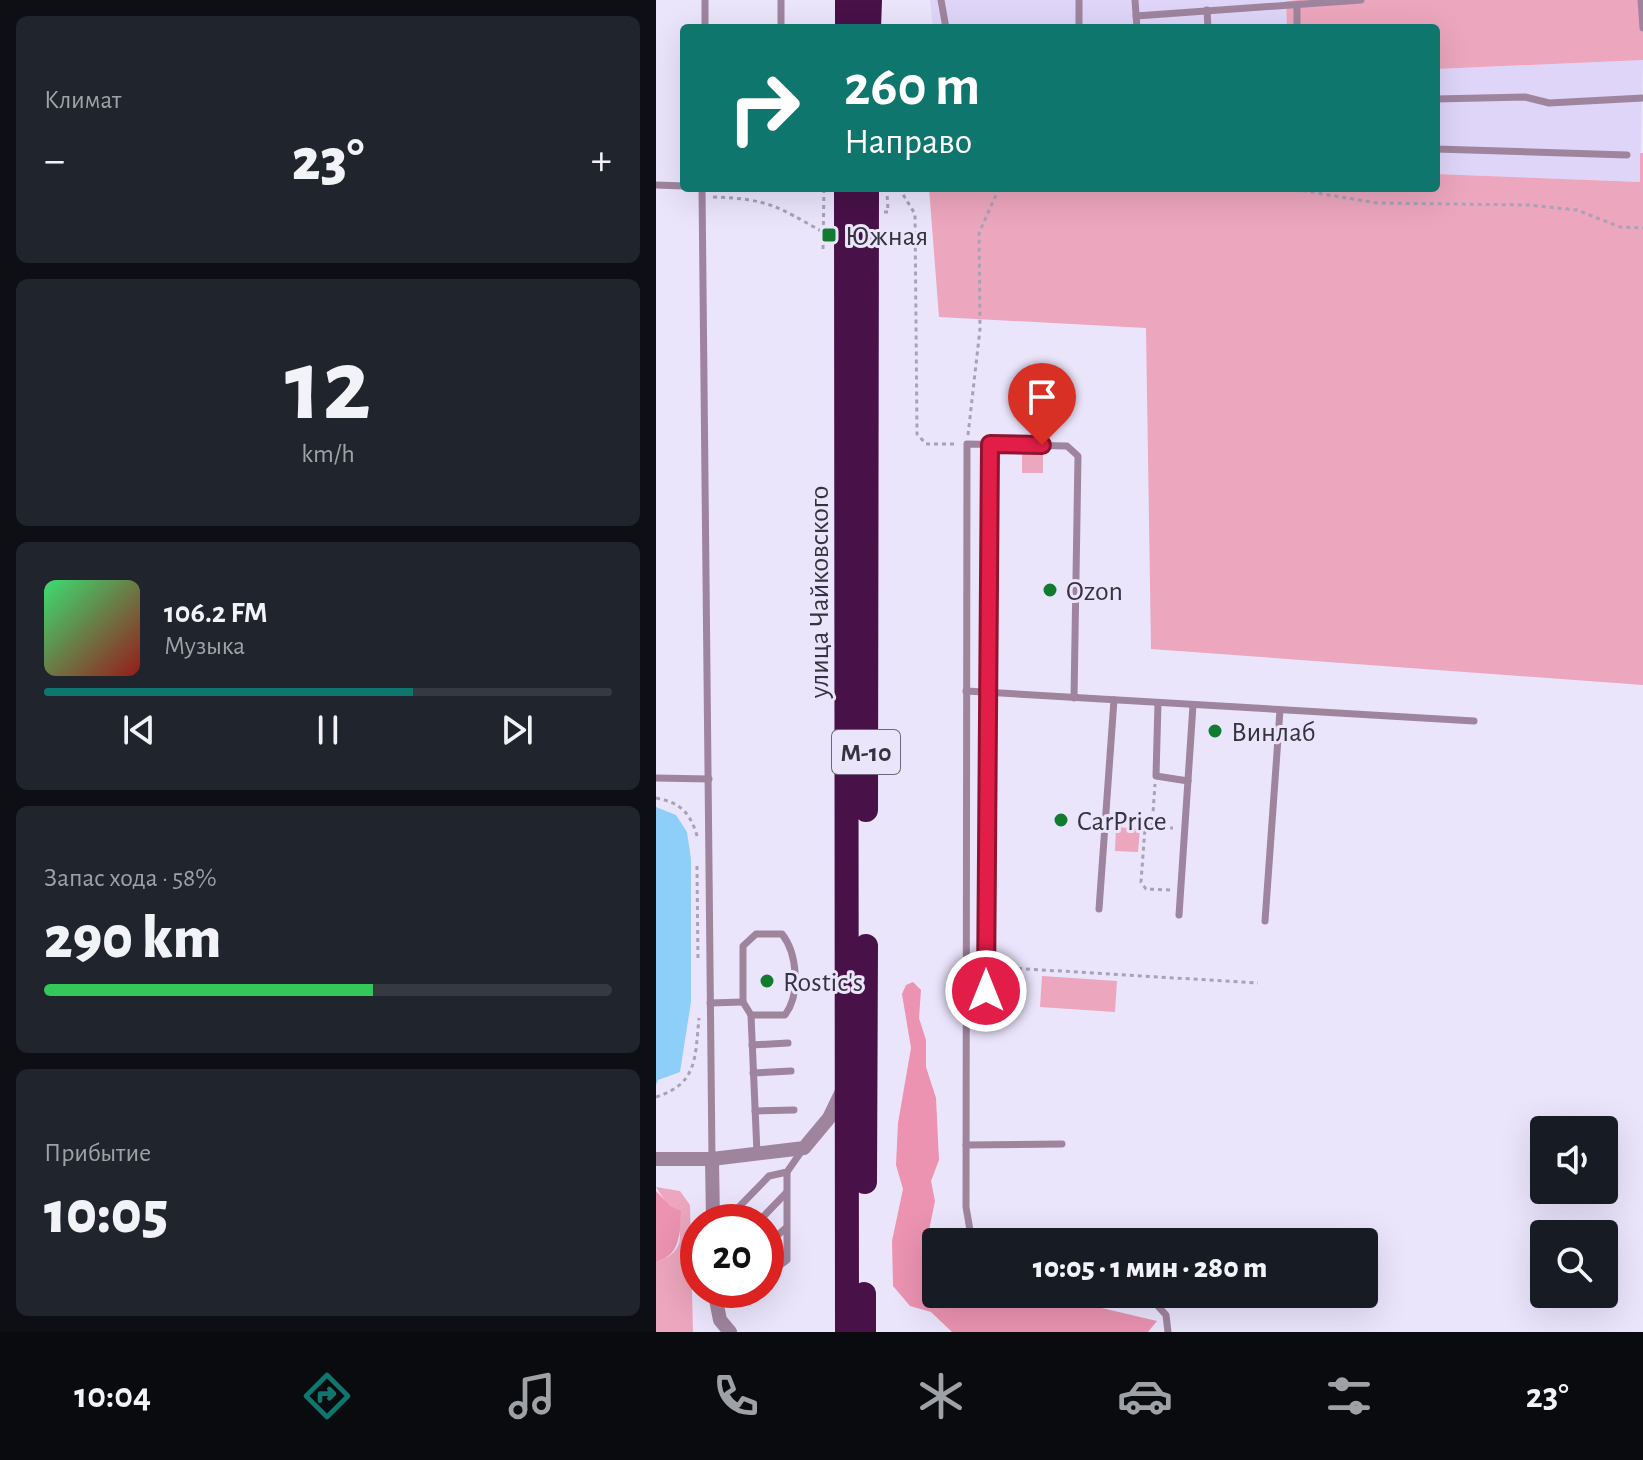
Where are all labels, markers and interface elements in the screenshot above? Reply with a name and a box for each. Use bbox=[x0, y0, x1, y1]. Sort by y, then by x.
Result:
icon: right bbox=[712, 56, 816, 160]
text: 260 m bbox=[844, 59, 980, 115]
text: Климат bbox=[44, 87, 121, 113]
text: Направо bbox=[844, 124, 972, 160]
text: 23° bbox=[292, 131, 364, 191]
text: − bbox=[44, 139, 65, 183]
text: + bbox=[591, 139, 612, 183]
place label: Южная bbox=[845, 223, 928, 251]
marker: Южная bbox=[820, 226, 838, 244]
text: 12 bbox=[285, 335, 371, 439]
pin bbox=[1008, 363, 1076, 445]
icon: arrive bbox=[1020, 375, 1064, 419]
text: km/h bbox=[301, 441, 355, 467]
street label: улица Чайковского bbox=[806, 486, 834, 699]
place label: Ozon bbox=[1066, 578, 1123, 606]
marker: Ozon bbox=[1041, 581, 1059, 599]
text: 106.2 FM bbox=[164, 598, 268, 628]
text: Музыка bbox=[164, 633, 245, 659]
icon: previous bbox=[117, 708, 161, 752]
icon: pause bbox=[306, 708, 350, 752]
icon: next bbox=[495, 708, 539, 752]
place label: Винлаб bbox=[1231, 719, 1316, 747]
marker: Винлаб bbox=[1206, 722, 1224, 740]
road number: М-10 bbox=[832, 730, 900, 774]
place label: CarPrice bbox=[1077, 808, 1167, 836]
marker: CarPrice bbox=[1052, 811, 1070, 829]
text: Запас хода · 58% bbox=[44, 865, 217, 891]
text: 290 km bbox=[44, 909, 221, 969]
position arrow bbox=[944, 949, 1028, 1033]
place label: Rostic's bbox=[783, 969, 863, 997]
marker: Rostic's bbox=[758, 972, 776, 990]
map controls bbox=[1530, 1116, 1618, 1308]
button: sound bbox=[1530, 1116, 1618, 1204]
text: Прибытие bbox=[44, 1140, 151, 1166]
text: 10:05 bbox=[44, 1184, 168, 1244]
speed limit sign: 20 bbox=[680, 1204, 784, 1308]
button: search bbox=[1530, 1220, 1618, 1308]
text: 10:05 · 1 мин · 280 m bbox=[1033, 1253, 1267, 1283]
icon: directions bbox=[299, 1368, 355, 1424]
icon: music bbox=[504, 1368, 560, 1424]
icon: phone bbox=[708, 1368, 764, 1424]
icon: climate bbox=[913, 1368, 969, 1424]
icon: car bbox=[1117, 1368, 1173, 1424]
icon: filters bbox=[1321, 1368, 1377, 1424]
text: 10:04 bbox=[74, 1378, 151, 1414]
text: 23° bbox=[1526, 1378, 1569, 1414]

